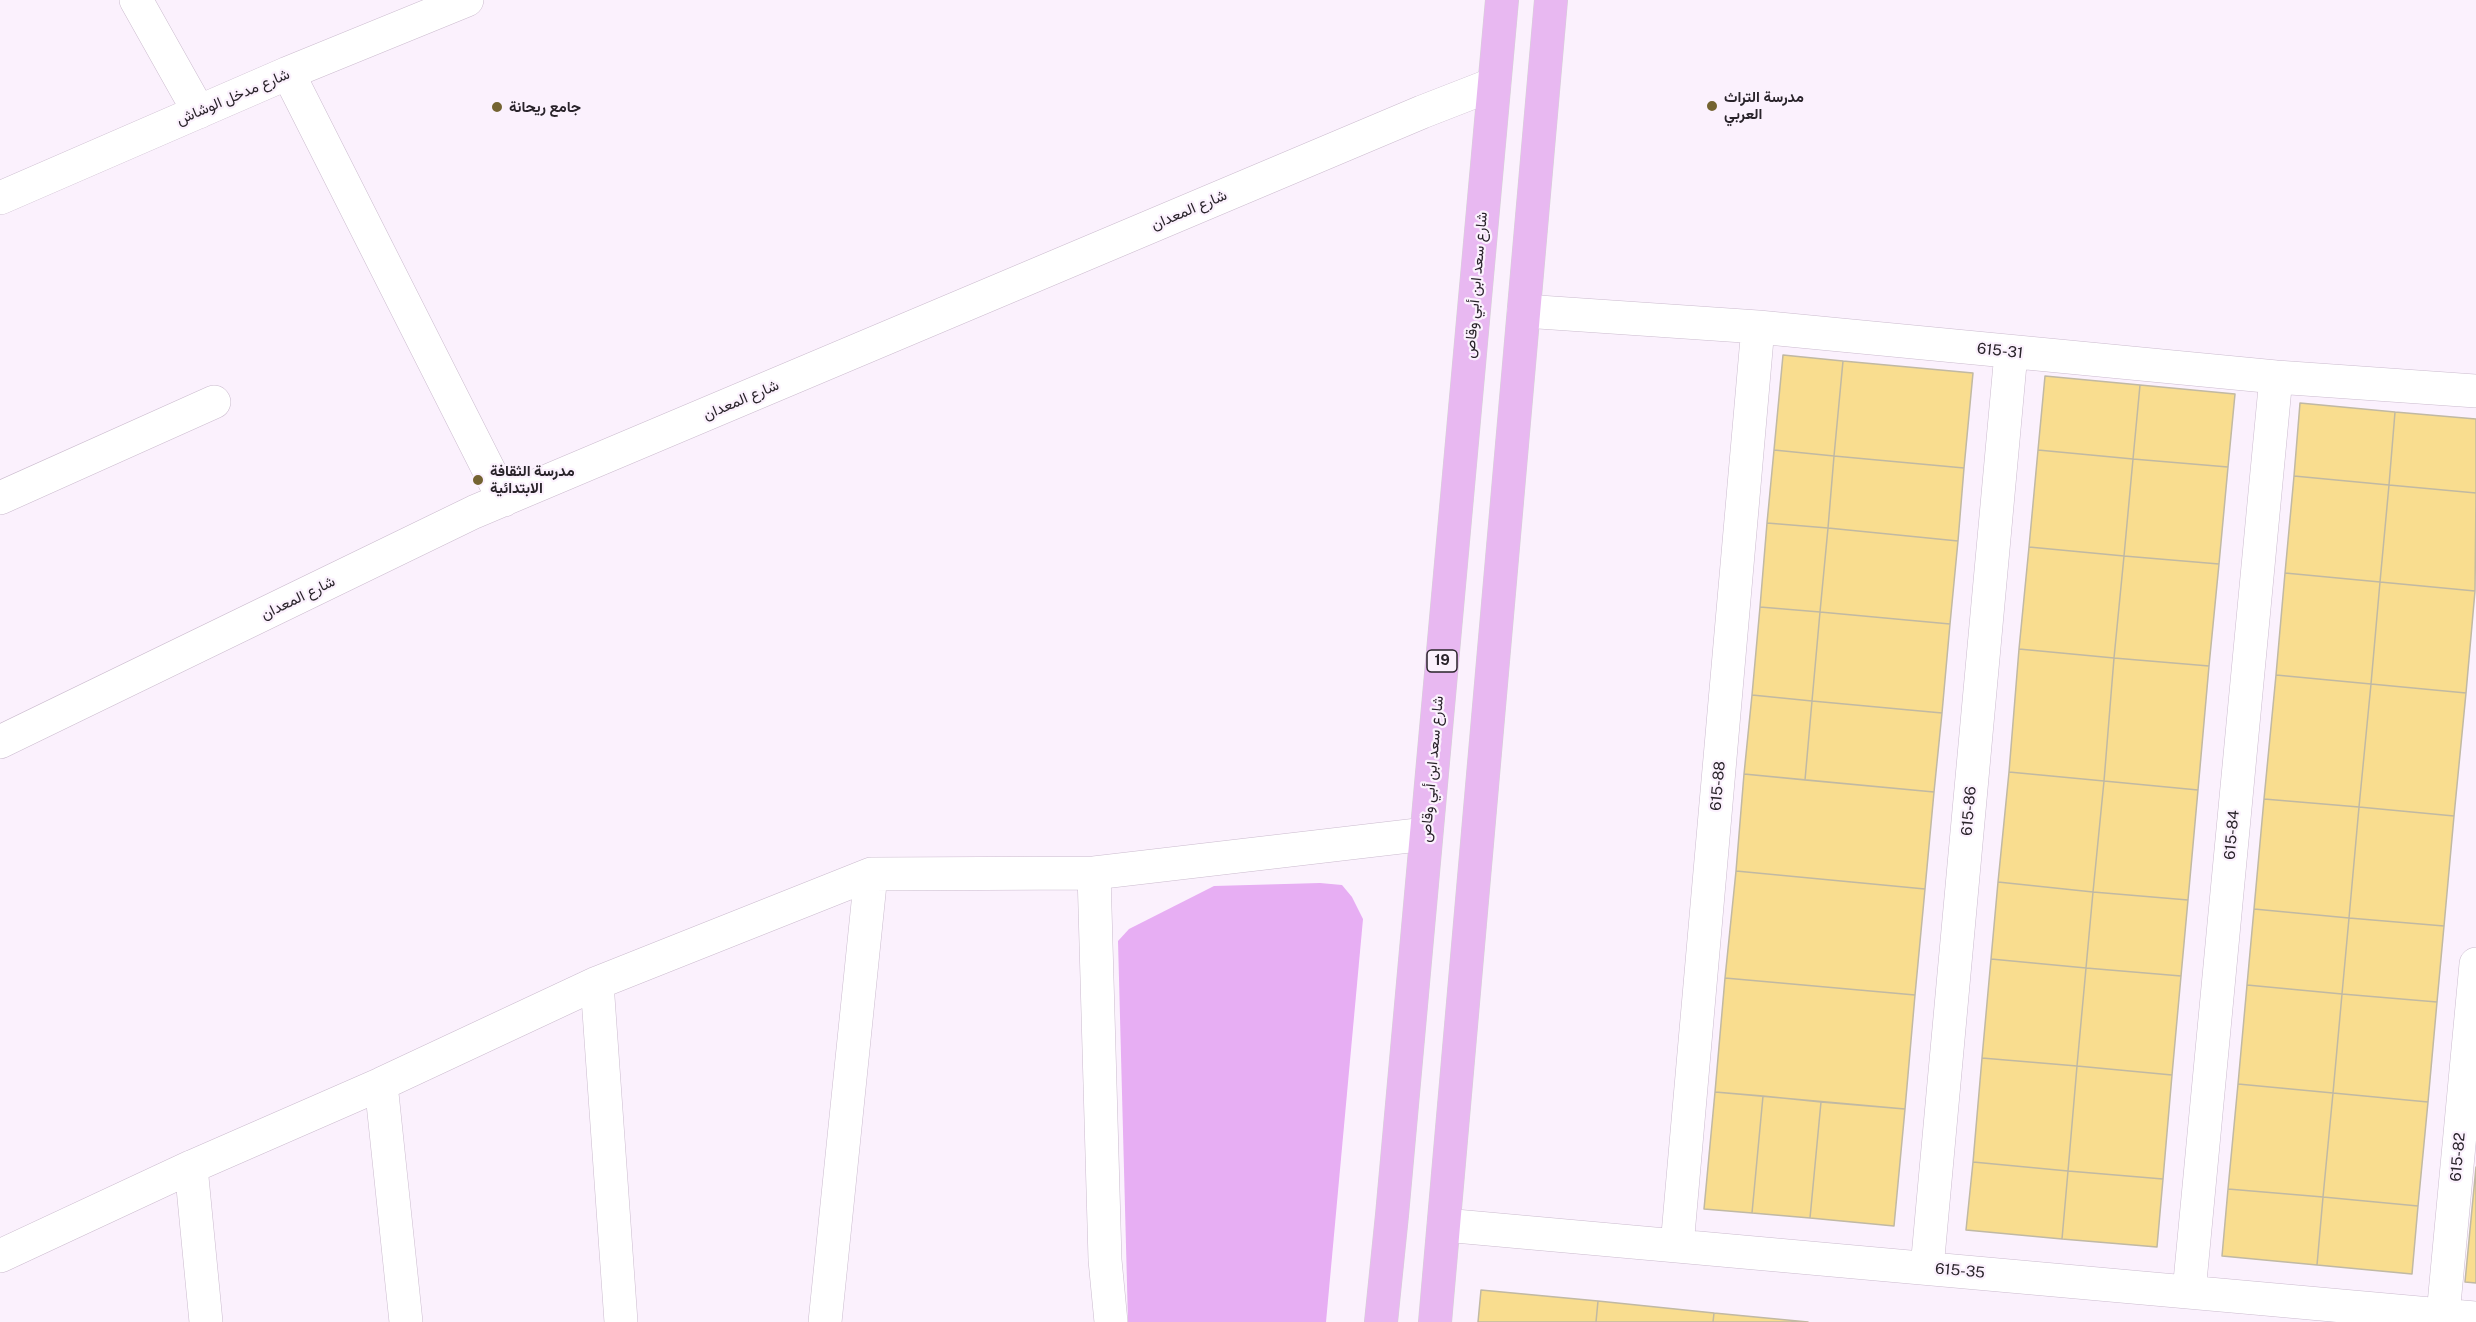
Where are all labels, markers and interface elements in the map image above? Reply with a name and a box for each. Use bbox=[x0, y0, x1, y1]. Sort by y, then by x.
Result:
street label: شارع مدخل الوشاش bbox=[174, 65, 292, 129]
place label: مدرسة التراث العربي bbox=[1724, 88, 1804, 123]
place label: جامع ريحانة bbox=[509, 98, 581, 116]
marker: مدرسة التراث العربي bbox=[1705, 99, 1719, 113]
marker: جامع ريحانة bbox=[490, 100, 504, 114]
street label: شارع المعدان bbox=[1148, 186, 1230, 234]
street label: شارع سعد ابن أبي وقاص bbox=[1461, 211, 1491, 359]
street label: 615-31 bbox=[1976, 340, 2024, 362]
street label: شارع المعدان bbox=[700, 376, 782, 424]
place label: مدرسة الثقافة الابتدائية bbox=[490, 462, 575, 497]
marker: مدرسة الثقافة الابتدائية bbox=[471, 473, 485, 487]
street label: شارع المعدان bbox=[258, 572, 338, 624]
road number: 19 bbox=[1427, 650, 1457, 672]
street label: شارع سعد ابن أبي وقاص bbox=[1417, 695, 1447, 843]
street label: 615-88 bbox=[1707, 760, 1729, 812]
street label: 615-86 bbox=[1958, 785, 1980, 837]
street label: 615-84 bbox=[2221, 809, 2243, 861]
street label: 615-82 bbox=[2447, 1132, 2469, 1182]
street label: 615-35 bbox=[1934, 1260, 1986, 1282]

